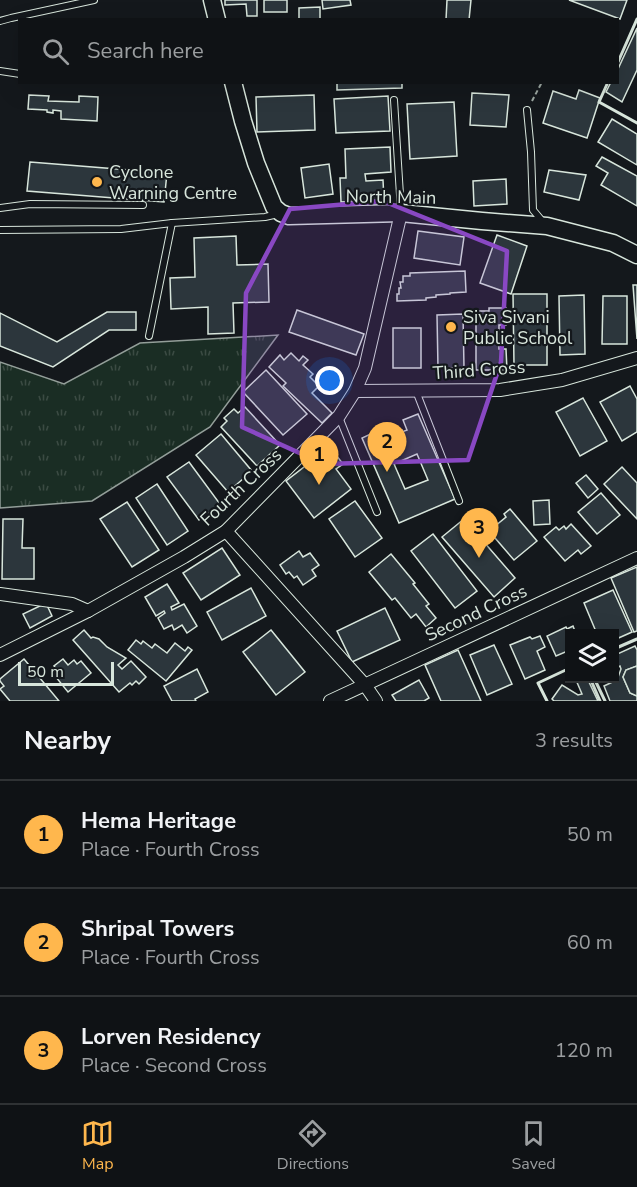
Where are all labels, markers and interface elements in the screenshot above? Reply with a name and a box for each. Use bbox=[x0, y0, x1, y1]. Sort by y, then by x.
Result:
search box bbox=[18, 18, 619, 84]
icon: search bbox=[39, 35, 72, 68]
text: Search here bbox=[87, 36, 204, 66]
place label: Cyclone Warning Centre bbox=[109, 160, 237, 205]
marker: Cyclone Warning Centre bbox=[90, 175, 104, 189]
street label: North Main bbox=[345, 184, 437, 210]
place label: Siva Sivani Public School bbox=[463, 305, 573, 350]
marker: Siva Sivani Public School bbox=[444, 320, 458, 334]
street label: Third Cross bbox=[432, 355, 526, 385]
your location bbox=[315, 366, 344, 395]
pin: 2 bbox=[368, 422, 406, 472]
pin: 1 bbox=[300, 436, 338, 485]
street label: Fourth Cross bbox=[195, 443, 287, 531]
pin: 3 bbox=[460, 508, 498, 558]
street label: Second Cross bbox=[421, 579, 531, 647]
map controls bbox=[565, 629, 619, 683]
button: layers bbox=[565, 629, 619, 683]
scale bar bbox=[18, 659, 114, 686]
text: 50 m bbox=[27, 661, 64, 683]
text: Nearby bbox=[24, 723, 111, 758]
text: 3 results bbox=[535, 727, 613, 754]
text: Hema Heritage bbox=[81, 806, 236, 836]
text: 1 bbox=[38, 821, 50, 848]
text: 50 m bbox=[567, 821, 613, 848]
text: Place · Fourth Cross bbox=[81, 836, 260, 863]
text: Shripal Towers bbox=[81, 914, 234, 944]
text: 2 bbox=[38, 929, 50, 956]
text: 60 m bbox=[567, 929, 613, 956]
text: Place · Fourth Cross bbox=[81, 944, 260, 971]
text: Lorven Residency bbox=[81, 1022, 261, 1052]
text: 3 bbox=[38, 1037, 50, 1064]
text: 120 m bbox=[555, 1037, 613, 1064]
text: Place · Second Cross bbox=[81, 1052, 267, 1079]
tab: Map bbox=[81, 1117, 114, 1175]
tab: Directions bbox=[277, 1117, 349, 1175]
tab: Saved bbox=[512, 1117, 556, 1175]

